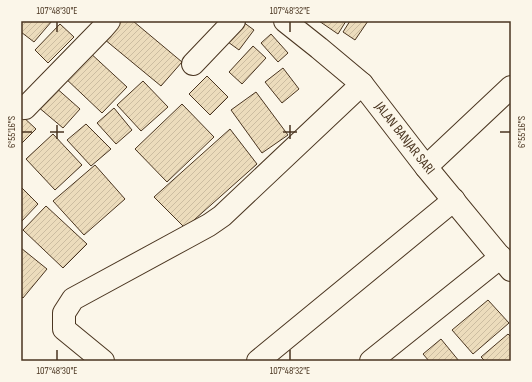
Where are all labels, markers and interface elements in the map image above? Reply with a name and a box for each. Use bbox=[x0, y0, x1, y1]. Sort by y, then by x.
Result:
text: 107°48'30"E bbox=[37, 5, 77, 17]
text: 107°48'32"E bbox=[270, 5, 310, 17]
street label: JALAN BANJAR SARI bbox=[371, 97, 439, 178]
text: 6°55'16"S bbox=[6, 116, 18, 148]
text: 6°55'16"S bbox=[516, 116, 528, 148]
text: 107°48'30"E bbox=[37, 365, 77, 377]
text: 107°48'32"E bbox=[270, 365, 310, 377]

